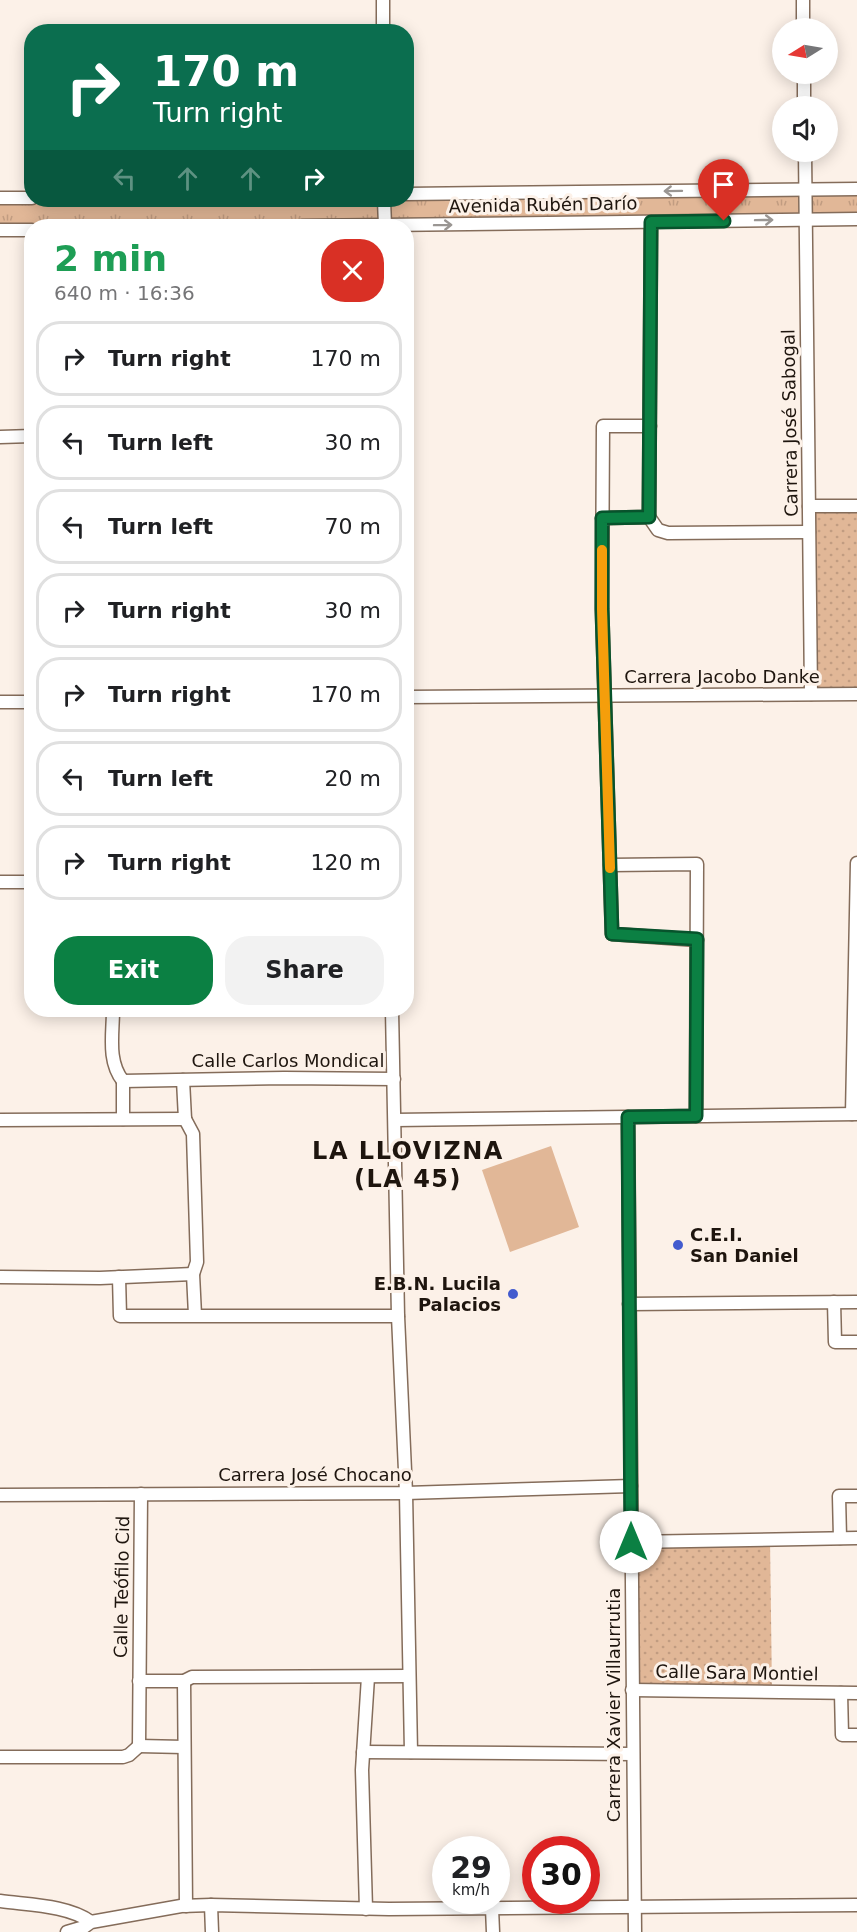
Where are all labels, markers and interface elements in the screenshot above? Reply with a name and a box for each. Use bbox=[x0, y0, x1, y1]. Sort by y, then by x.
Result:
north arrow bbox=[772, 18, 838, 84]
map controls bbox=[772, 18, 838, 162]
text: 170 m bbox=[153, 47, 299, 96]
icon: right bbox=[54, 48, 132, 126]
button: sound bbox=[772, 96, 838, 162]
text: Turn right bbox=[153, 97, 282, 128]
pin bbox=[698, 159, 749, 221]
icon: left bbox=[108, 162, 141, 195]
icon: ahead bbox=[171, 162, 204, 195]
icon: ahead bbox=[234, 162, 267, 195]
icon: right bbox=[297, 162, 330, 195]
icon: arrive bbox=[707, 168, 740, 201]
one-way arrow bbox=[663, 185, 683, 197]
street label: Avenida Rubén Darío bbox=[449, 192, 637, 217]
one-way arrow bbox=[754, 215, 774, 226]
one-way arrow bbox=[433, 219, 453, 230]
text: 2 min bbox=[54, 238, 167, 279]
button: close bbox=[321, 239, 384, 302]
text: 640 m · 16:36 bbox=[54, 281, 195, 305]
street label: Carrera José Sabogal bbox=[777, 329, 802, 517]
icon: right bbox=[57, 342, 90, 375]
text: Turn right bbox=[108, 346, 231, 371]
text: 170 m bbox=[311, 346, 381, 371]
icon: left bbox=[57, 426, 90, 459]
text: Turn left bbox=[108, 430, 213, 455]
text: 30 m bbox=[325, 430, 381, 455]
icon: left bbox=[57, 510, 90, 543]
text: Turn left bbox=[108, 514, 213, 539]
text: 70 m bbox=[325, 514, 381, 539]
icon: right bbox=[57, 594, 90, 627]
text: Turn right bbox=[108, 598, 231, 623]
text: 30 m bbox=[325, 598, 381, 623]
street label: Carrera Jacobo Danke bbox=[624, 666, 820, 687]
icon: right bbox=[57, 678, 90, 711]
text: Turn right bbox=[108, 682, 231, 707]
text: 170 m bbox=[311, 682, 381, 707]
icon: left bbox=[57, 762, 90, 795]
text: Turn left bbox=[108, 766, 213, 791]
text: 20 m bbox=[325, 766, 381, 791]
icon: right bbox=[57, 846, 90, 879]
text: Turn right bbox=[108, 850, 231, 875]
text: 120 m bbox=[311, 850, 381, 875]
button: Exit bbox=[54, 936, 213, 1005]
button: Share bbox=[225, 936, 384, 1005]
street label: Calle Carlos Mondical bbox=[192, 1050, 384, 1071]
district label: LA LLOVIZNA (LA 45) bbox=[312, 1137, 504, 1193]
place label: C.E.I. San Daniel bbox=[690, 1224, 799, 1266]
marker: C.E.I. San Daniel bbox=[671, 1238, 685, 1252]
place label: E.B.N. Lucila Palacios bbox=[374, 1273, 501, 1315]
marker: E.B.N. Lucila Palacios bbox=[506, 1287, 520, 1301]
street label: Carrera José Chocano bbox=[218, 1464, 412, 1485]
position arrow bbox=[599, 1510, 663, 1574]
street label: Calle Teófilo Cid bbox=[110, 1516, 133, 1658]
street label: Carrera Xavier Villaurrutia bbox=[603, 1588, 624, 1822]
street label: Calle Sara Montiel bbox=[655, 1661, 819, 1684]
speed limit sign: 30 bbox=[522, 1836, 600, 1914]
text: 29 bbox=[450, 1850, 492, 1885]
text: km/h bbox=[452, 1881, 490, 1899]

